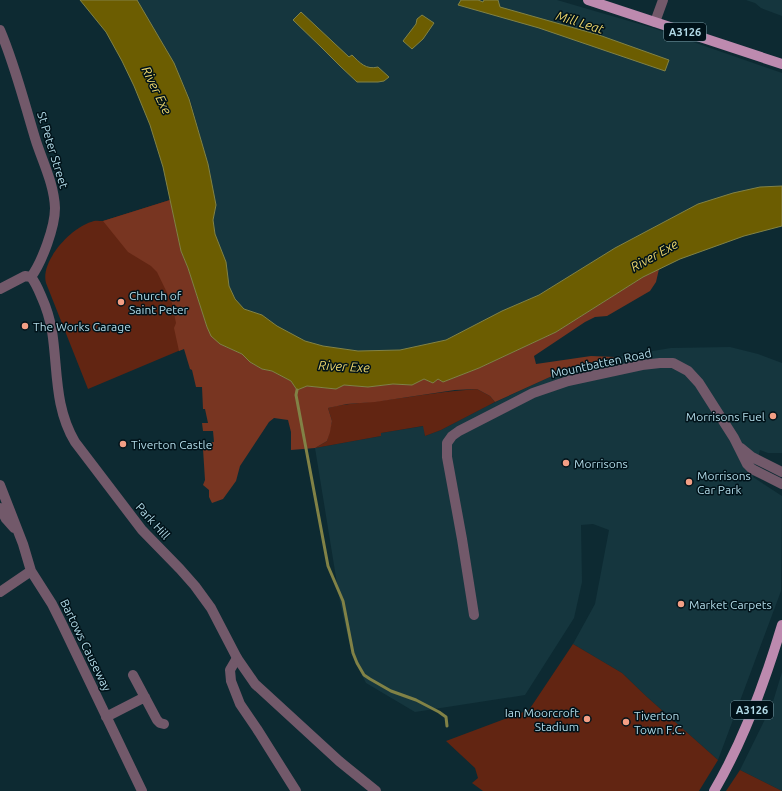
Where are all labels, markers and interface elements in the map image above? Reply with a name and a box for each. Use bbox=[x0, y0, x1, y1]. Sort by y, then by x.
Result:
water label: Mill Leat bbox=[554, 8, 606, 36]
road number: A3126 bbox=[664, 23, 706, 41]
water label: River Exe bbox=[139, 64, 175, 117]
street label: St Peter Street bbox=[35, 110, 71, 190]
water label: River Exe bbox=[628, 236, 680, 274]
place label: Church of Saint Peter bbox=[129, 289, 189, 316]
marker: Church of Saint Peter bbox=[116, 297, 126, 307]
place label: The Works Garage bbox=[33, 320, 131, 333]
marker: The Works Garage bbox=[20, 321, 30, 331]
street label: Mountbatten Road bbox=[550, 346, 652, 380]
water label: River Exe bbox=[318, 358, 371, 374]
place label: Morrisons Fuel bbox=[686, 410, 765, 423]
marker: Morrisons Fuel bbox=[768, 411, 778, 421]
place label: Tiverton Castle bbox=[131, 438, 212, 451]
marker: Tiverton Castle bbox=[118, 439, 128, 449]
place label: Morrisons bbox=[574, 457, 628, 470]
marker: Morrisons bbox=[561, 458, 571, 468]
place label: Morrisons Car Park bbox=[697, 469, 751, 496]
marker: Morrisons Car Park bbox=[684, 477, 694, 487]
street label: Park Hill bbox=[133, 500, 173, 542]
street label: Bartows Causeway bbox=[58, 597, 114, 693]
place label: Market Carpets bbox=[689, 598, 772, 611]
marker: Market Carpets bbox=[676, 599, 686, 609]
road number: A3126 bbox=[731, 701, 773, 719]
place label: Ian Moorcroft Stadium bbox=[505, 706, 579, 733]
place label: Tiverton Town F.C. bbox=[634, 709, 685, 736]
marker: Ian Moorcroft Stadium bbox=[582, 714, 592, 724]
marker: Tiverton Town F.C. bbox=[621, 717, 631, 727]

